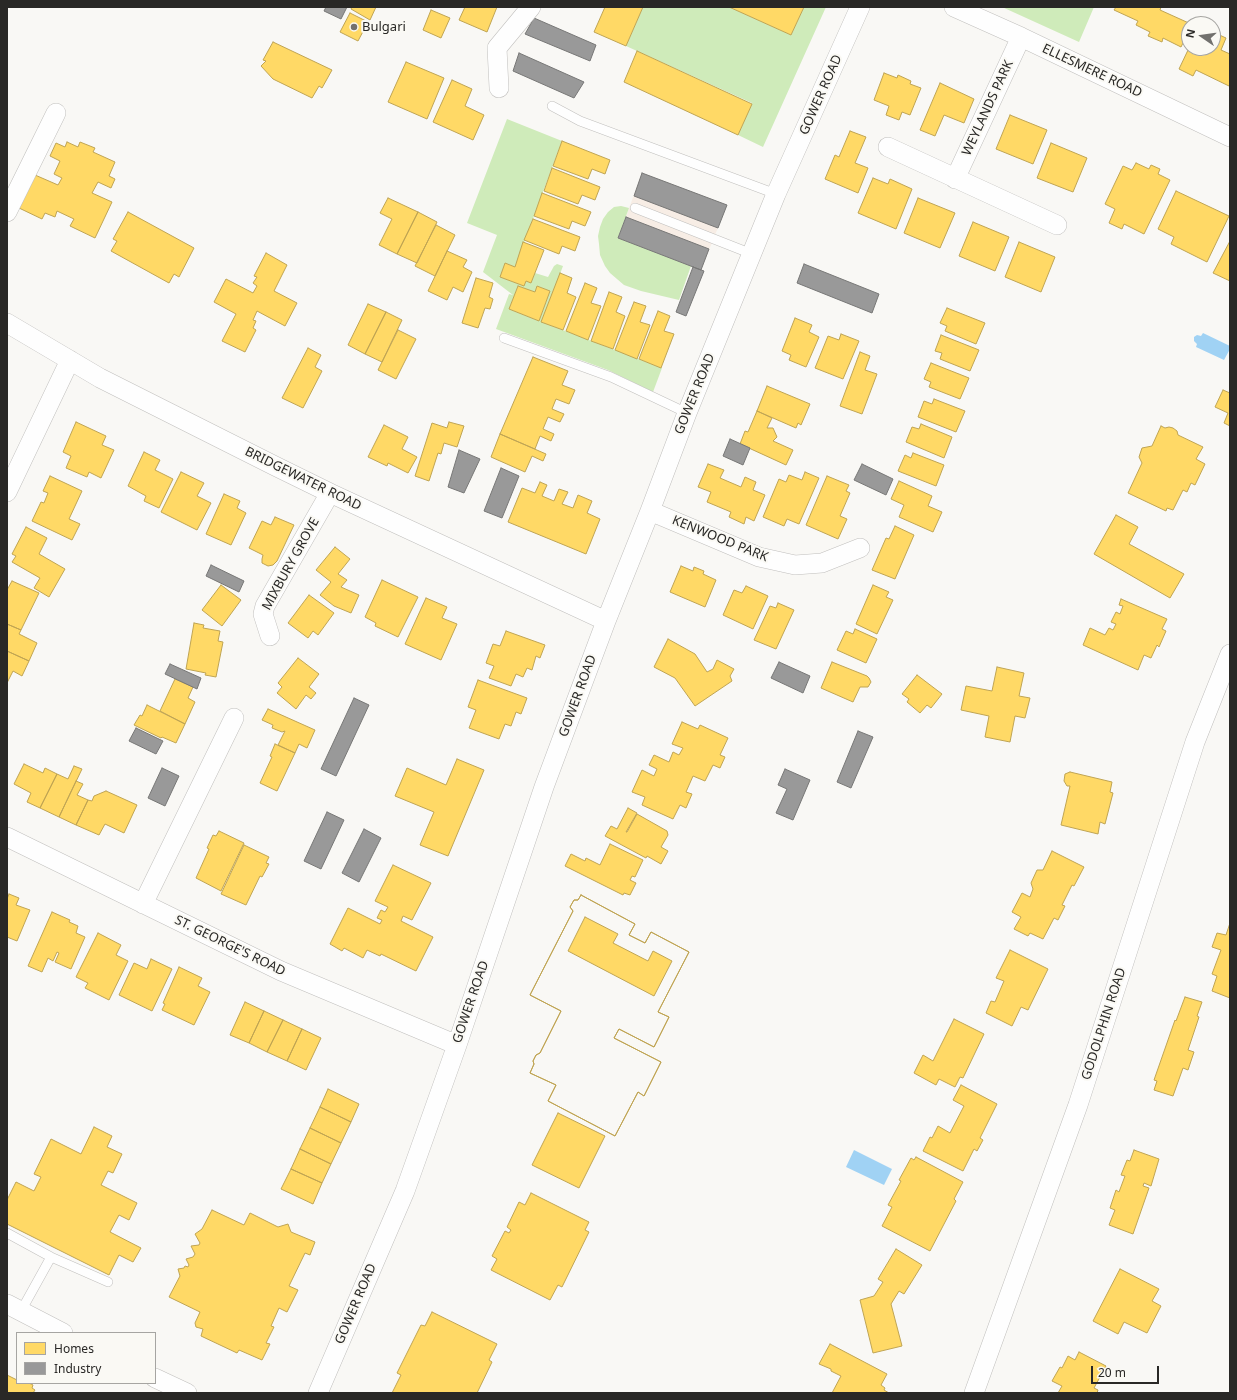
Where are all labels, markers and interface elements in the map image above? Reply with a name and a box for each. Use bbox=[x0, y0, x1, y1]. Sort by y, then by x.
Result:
north arrow bbox=[1181, 16, 1221, 56]
place label: Bulgari bbox=[362, 19, 406, 35]
marker: Bulgari bbox=[349, 22, 359, 32]
text: N bbox=[1181, 27, 1198, 39]
street label: ELLESMERE ROAD bbox=[1039, 41, 1145, 101]
street label: GOWER ROAD bbox=[796, 53, 846, 137]
street label: WEYLANDS PARK bbox=[959, 58, 1017, 158]
street label: GOWER ROAD bbox=[672, 351, 718, 437]
street label: BRIDGEWATER ROAD bbox=[242, 444, 364, 514]
street label: KENWOOD PARK bbox=[670, 513, 770, 565]
street label: MIXBURY GROVE bbox=[259, 515, 323, 613]
street label: GOWER ROAD bbox=[556, 653, 600, 739]
street label: ST. GEORGE'S ROAD bbox=[172, 912, 288, 980]
street label: GOWER ROAD bbox=[450, 959, 492, 1045]
street label: GODOLPHIN ROAD bbox=[1079, 966, 1129, 1082]
street label: GOWER ROAD bbox=[332, 1261, 380, 1347]
legend bbox=[16, 1332, 156, 1384]
text: Homes bbox=[54, 1340, 94, 1357]
scale bar bbox=[1093, 1358, 1161, 1384]
text: Industry bbox=[54, 1360, 101, 1377]
text: 20 m bbox=[1098, 1364, 1126, 1381]

